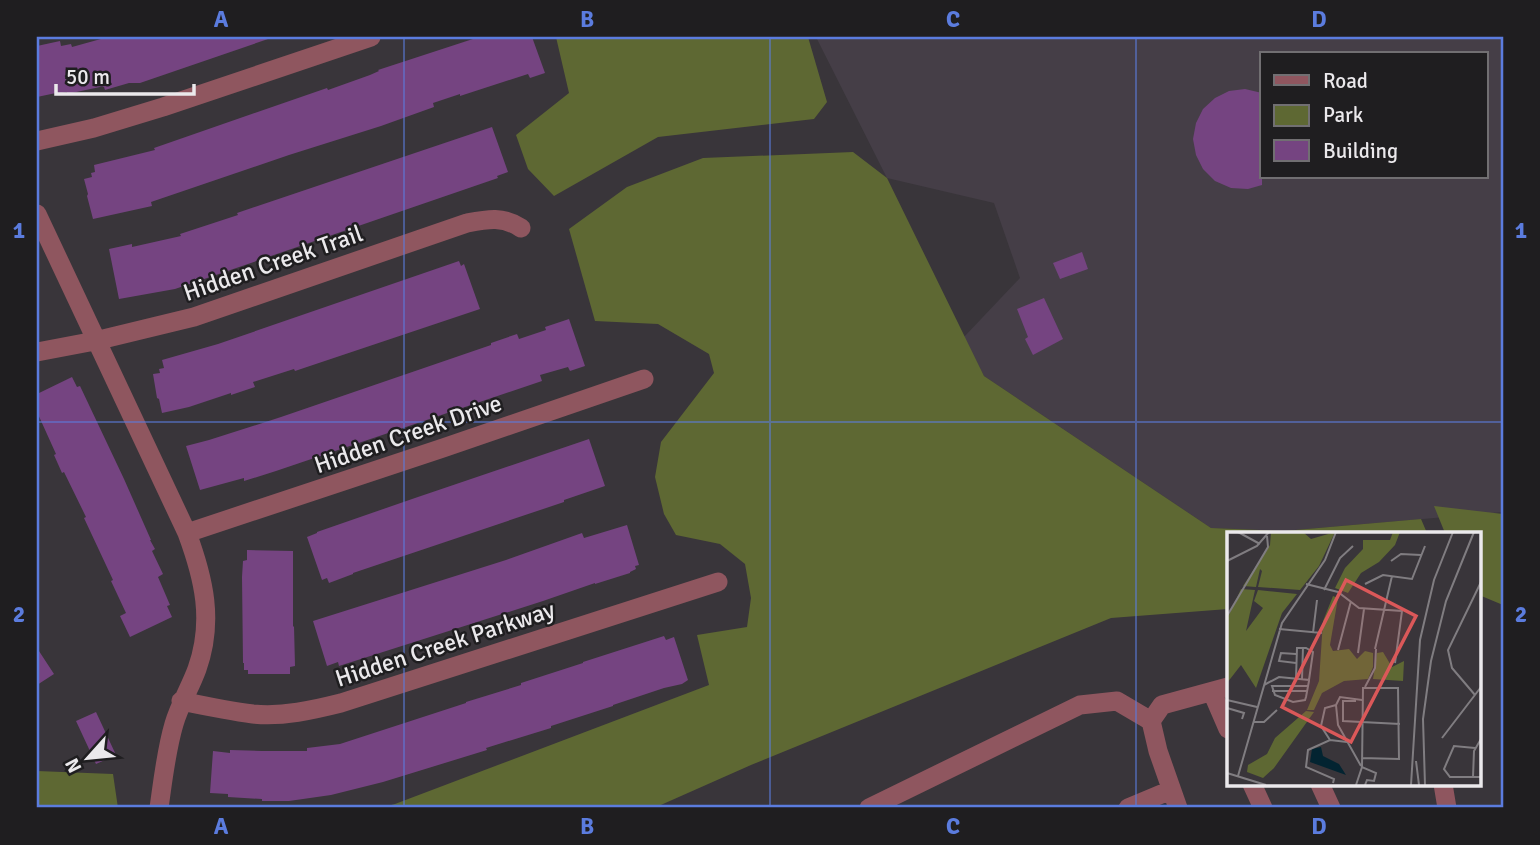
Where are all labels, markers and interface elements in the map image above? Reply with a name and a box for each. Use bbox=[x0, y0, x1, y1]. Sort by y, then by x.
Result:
text: A bbox=[214, 5, 229, 34]
text: B bbox=[580, 5, 594, 34]
text: C bbox=[946, 5, 960, 34]
text: D bbox=[1311, 5, 1327, 34]
scale bar bbox=[56, 52, 194, 96]
legend bbox=[1260, 52, 1488, 178]
text: 50 m bbox=[66, 64, 110, 90]
text: Road bbox=[1323, 68, 1368, 94]
text: Park bbox=[1323, 102, 1364, 128]
text: Building bbox=[1323, 138, 1398, 164]
text: 1 bbox=[13, 216, 25, 245]
text: 1 bbox=[1515, 216, 1527, 245]
street label: Hidden Creek Trail bbox=[179, 218, 367, 308]
street label: Hidden Creek Drive bbox=[310, 388, 506, 480]
inset map bbox=[1227, 532, 1480, 786]
street label: Hidden Creek Parkway bbox=[331, 594, 559, 694]
text: 2 bbox=[13, 600, 25, 629]
text: 2 bbox=[1515, 600, 1527, 629]
north arrow bbox=[52, 722, 122, 792]
text: N bbox=[60, 754, 87, 777]
text: A bbox=[214, 812, 229, 841]
text: B bbox=[580, 812, 594, 841]
text: C bbox=[946, 812, 960, 841]
text: D bbox=[1311, 812, 1327, 841]

